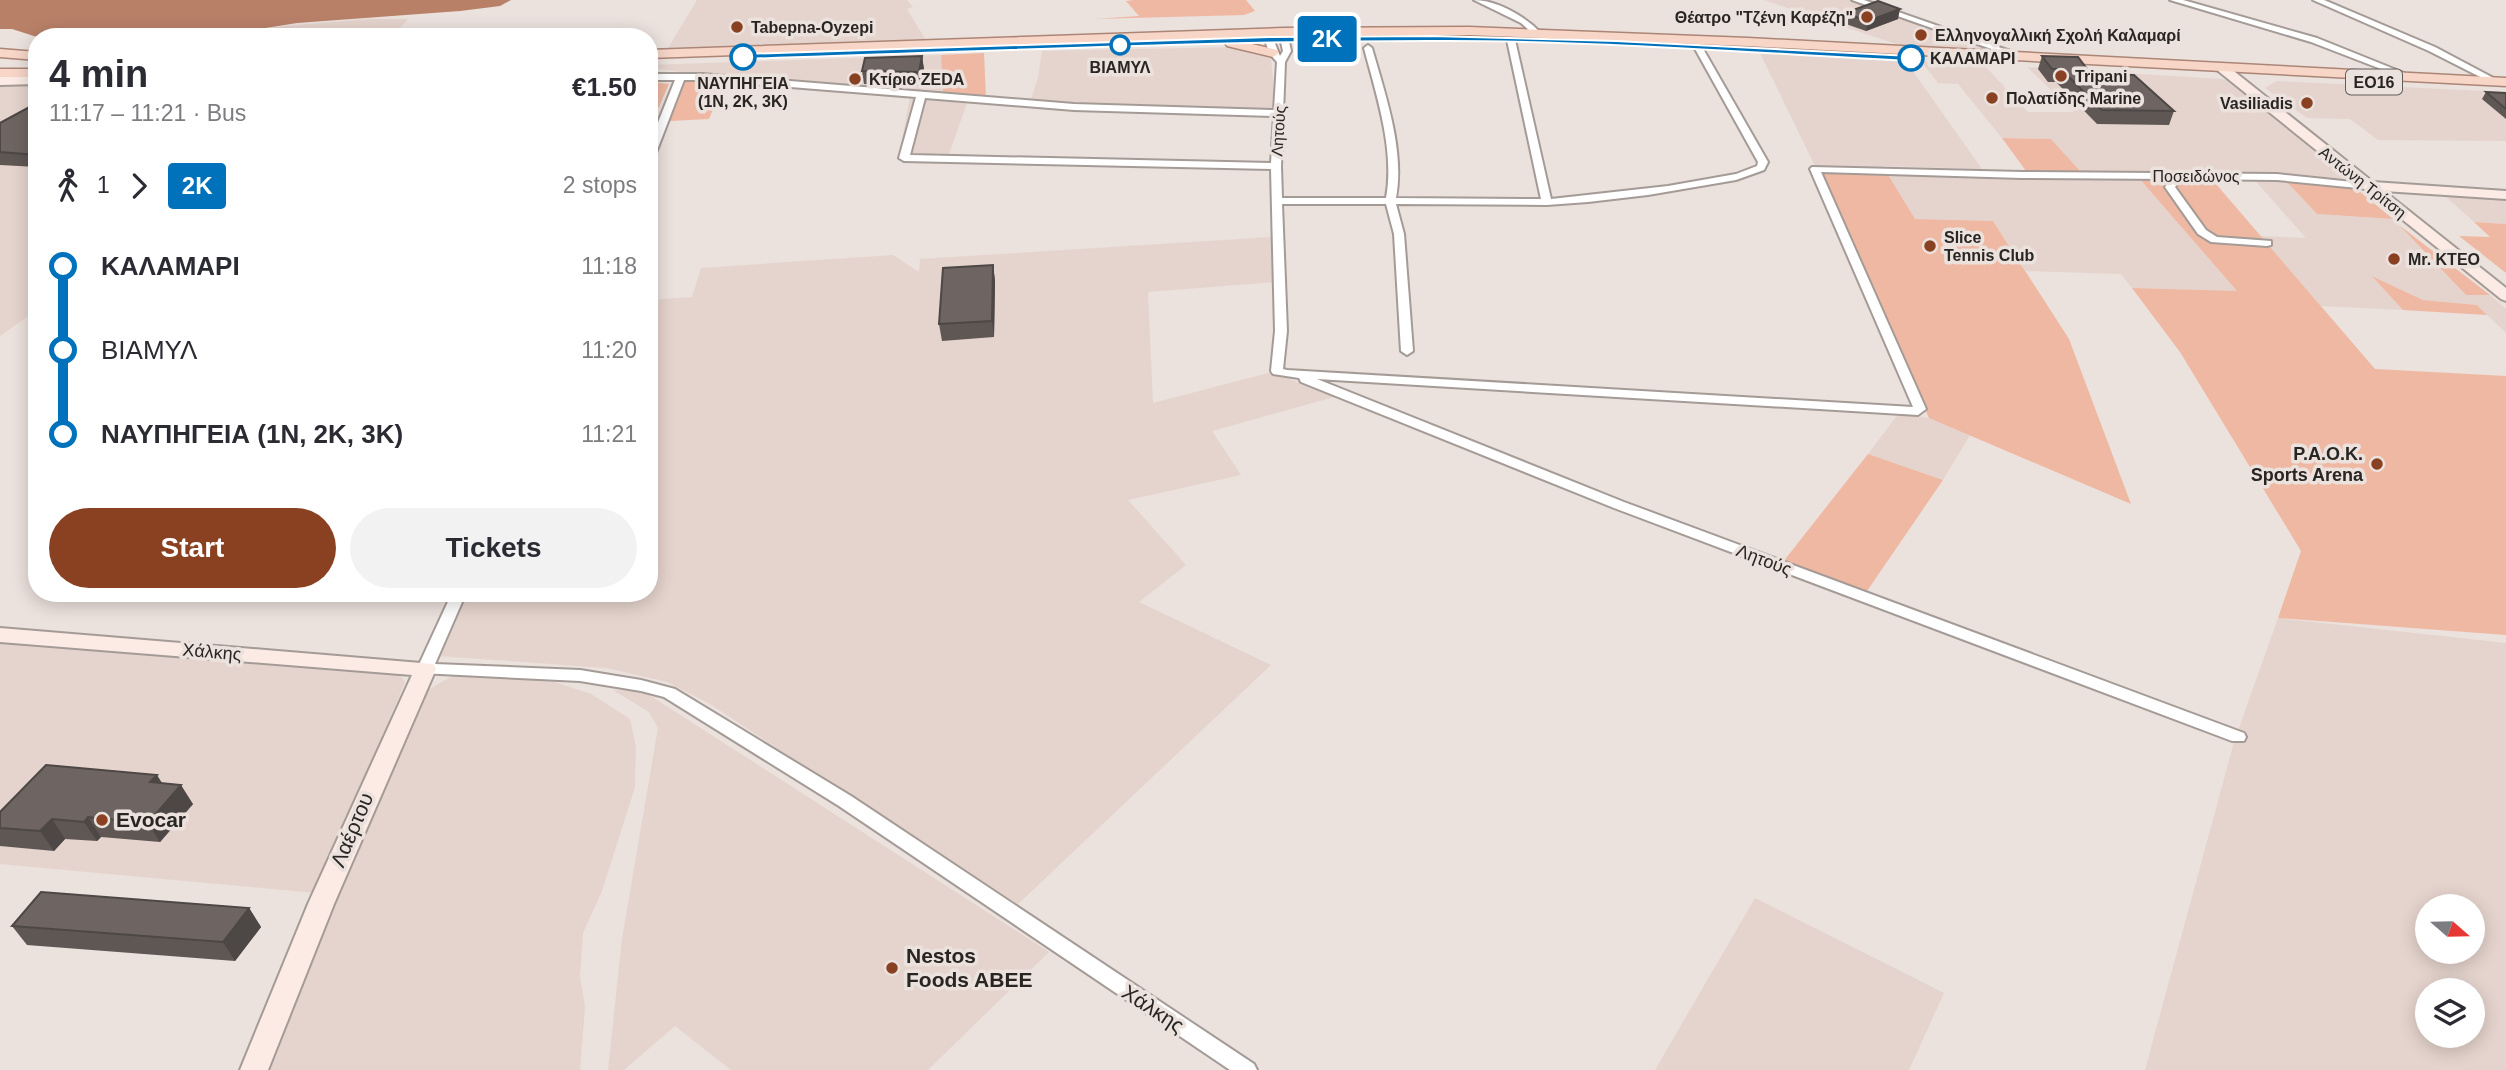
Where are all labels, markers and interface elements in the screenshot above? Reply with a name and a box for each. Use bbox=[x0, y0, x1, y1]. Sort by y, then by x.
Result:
place label: Θέατρο "Τζένη Καρέζη" bbox=[1675, 9, 1853, 27]
marker: Θέατρο "Τζένη Καρέζη" bbox=[1859, 9, 1875, 25]
line badge: 2Κ bbox=[1296, 16, 1358, 62]
marker: Tabepna-Oyzepi bbox=[729, 19, 745, 35]
place label: Tabepna-Oyzepi bbox=[751, 19, 873, 36]
text: 2Κ bbox=[1312, 25, 1342, 52]
marker: Ελληνογαλλική Σχολή Καλαμαρί bbox=[1913, 27, 1929, 43]
place label: Ελληνογαλλική Σχολή Καλαμαρί bbox=[1935, 27, 2181, 44]
marker: ΒΙΑΜΥΛ bbox=[1110, 35, 1130, 55]
marker: ΝΑΥΠΗΓΕΙΑ (1Ν, 2Κ, 3Κ) bbox=[730, 44, 756, 70]
marker: ΚΑΛΑΜΑΡΙ bbox=[1898, 45, 1924, 71]
place label: ΚΑΛΑΜΑΡΙ bbox=[1930, 50, 2015, 67]
text: 4 min bbox=[49, 53, 148, 95]
place label: ΒΙΑΜΥΛ bbox=[1090, 59, 1151, 76]
marker: Tripani bbox=[2053, 68, 2069, 84]
place label: Tripani bbox=[2075, 68, 2127, 85]
road number: ΕΟ16 bbox=[2346, 69, 2402, 94]
marker: Κτίριο ZEDA bbox=[847, 71, 863, 87]
place label: Κτίριο ZEDA bbox=[869, 71, 965, 88]
text: €1.50 bbox=[572, 72, 637, 102]
place label: ΝΑΥΠΗΓΕΙΑ (1Ν, 2Κ, 3Κ) bbox=[697, 75, 789, 110]
marker: Πολατίδης Marine bbox=[1984, 90, 2000, 106]
place label: Πολατίδης Marine bbox=[2006, 90, 2141, 108]
place label: Vasiliadis bbox=[2220, 95, 2293, 112]
marker: Vasiliadis bbox=[2299, 95, 2315, 111]
text: 11:17 – 11:21 · Bus bbox=[49, 100, 246, 126]
street label: Λητούς bbox=[1268, 105, 1289, 157]
street label: Αντώνη Τρίτση bbox=[2316, 143, 2409, 222]
icon: walk bbox=[49, 167, 87, 205]
icon: forward bbox=[120, 167, 158, 205]
street label: Ποσειδώνος bbox=[2152, 168, 2240, 185]
text: 1 bbox=[97, 172, 110, 198]
text: 2Κ bbox=[182, 172, 212, 199]
text: 2 stops bbox=[563, 172, 637, 198]
place label: Slice Tennis Club bbox=[1944, 229, 2035, 264]
marker: Slice Tennis Club bbox=[1922, 238, 1938, 254]
text: ΚΑΛΑΜΑΡΙ bbox=[101, 251, 240, 281]
marker: Mr. KTEO bbox=[2386, 251, 2402, 267]
place label: Mr. KTEO bbox=[2408, 251, 2480, 268]
text: 11:18 bbox=[581, 253, 637, 279]
text: ΒΙΑΜΥΛ bbox=[101, 335, 197, 365]
text: 11:20 bbox=[581, 337, 637, 363]
text: ΝΑΥΠΗΓΕΙΑ (1Ν, 2Κ, 3Κ) bbox=[101, 419, 403, 449]
text: 11:21 bbox=[581, 421, 637, 447]
place label: P.A.O.K. Sports Arena bbox=[2251, 444, 2364, 485]
marker: P.A.O.K. Sports Arena bbox=[2369, 456, 2385, 472]
button: Start bbox=[49, 508, 336, 588]
button: Tickets bbox=[350, 508, 637, 588]
street label: Λητούς bbox=[1734, 540, 1795, 580]
street label: Χάλκης bbox=[182, 639, 243, 665]
street label: Λαέρτου bbox=[326, 789, 377, 870]
place label: Evocar bbox=[116, 808, 186, 831]
marker: Evocar bbox=[94, 812, 110, 828]
north arrow bbox=[2415, 894, 2485, 964]
map controls bbox=[2415, 894, 2485, 1048]
place label: Nestos Foods ABEE bbox=[906, 944, 1032, 991]
marker: Nestos Foods ABEE bbox=[884, 960, 900, 976]
button: layers bbox=[2415, 978, 2485, 1048]
street label: Χάλκης bbox=[1118, 980, 1188, 1037]

